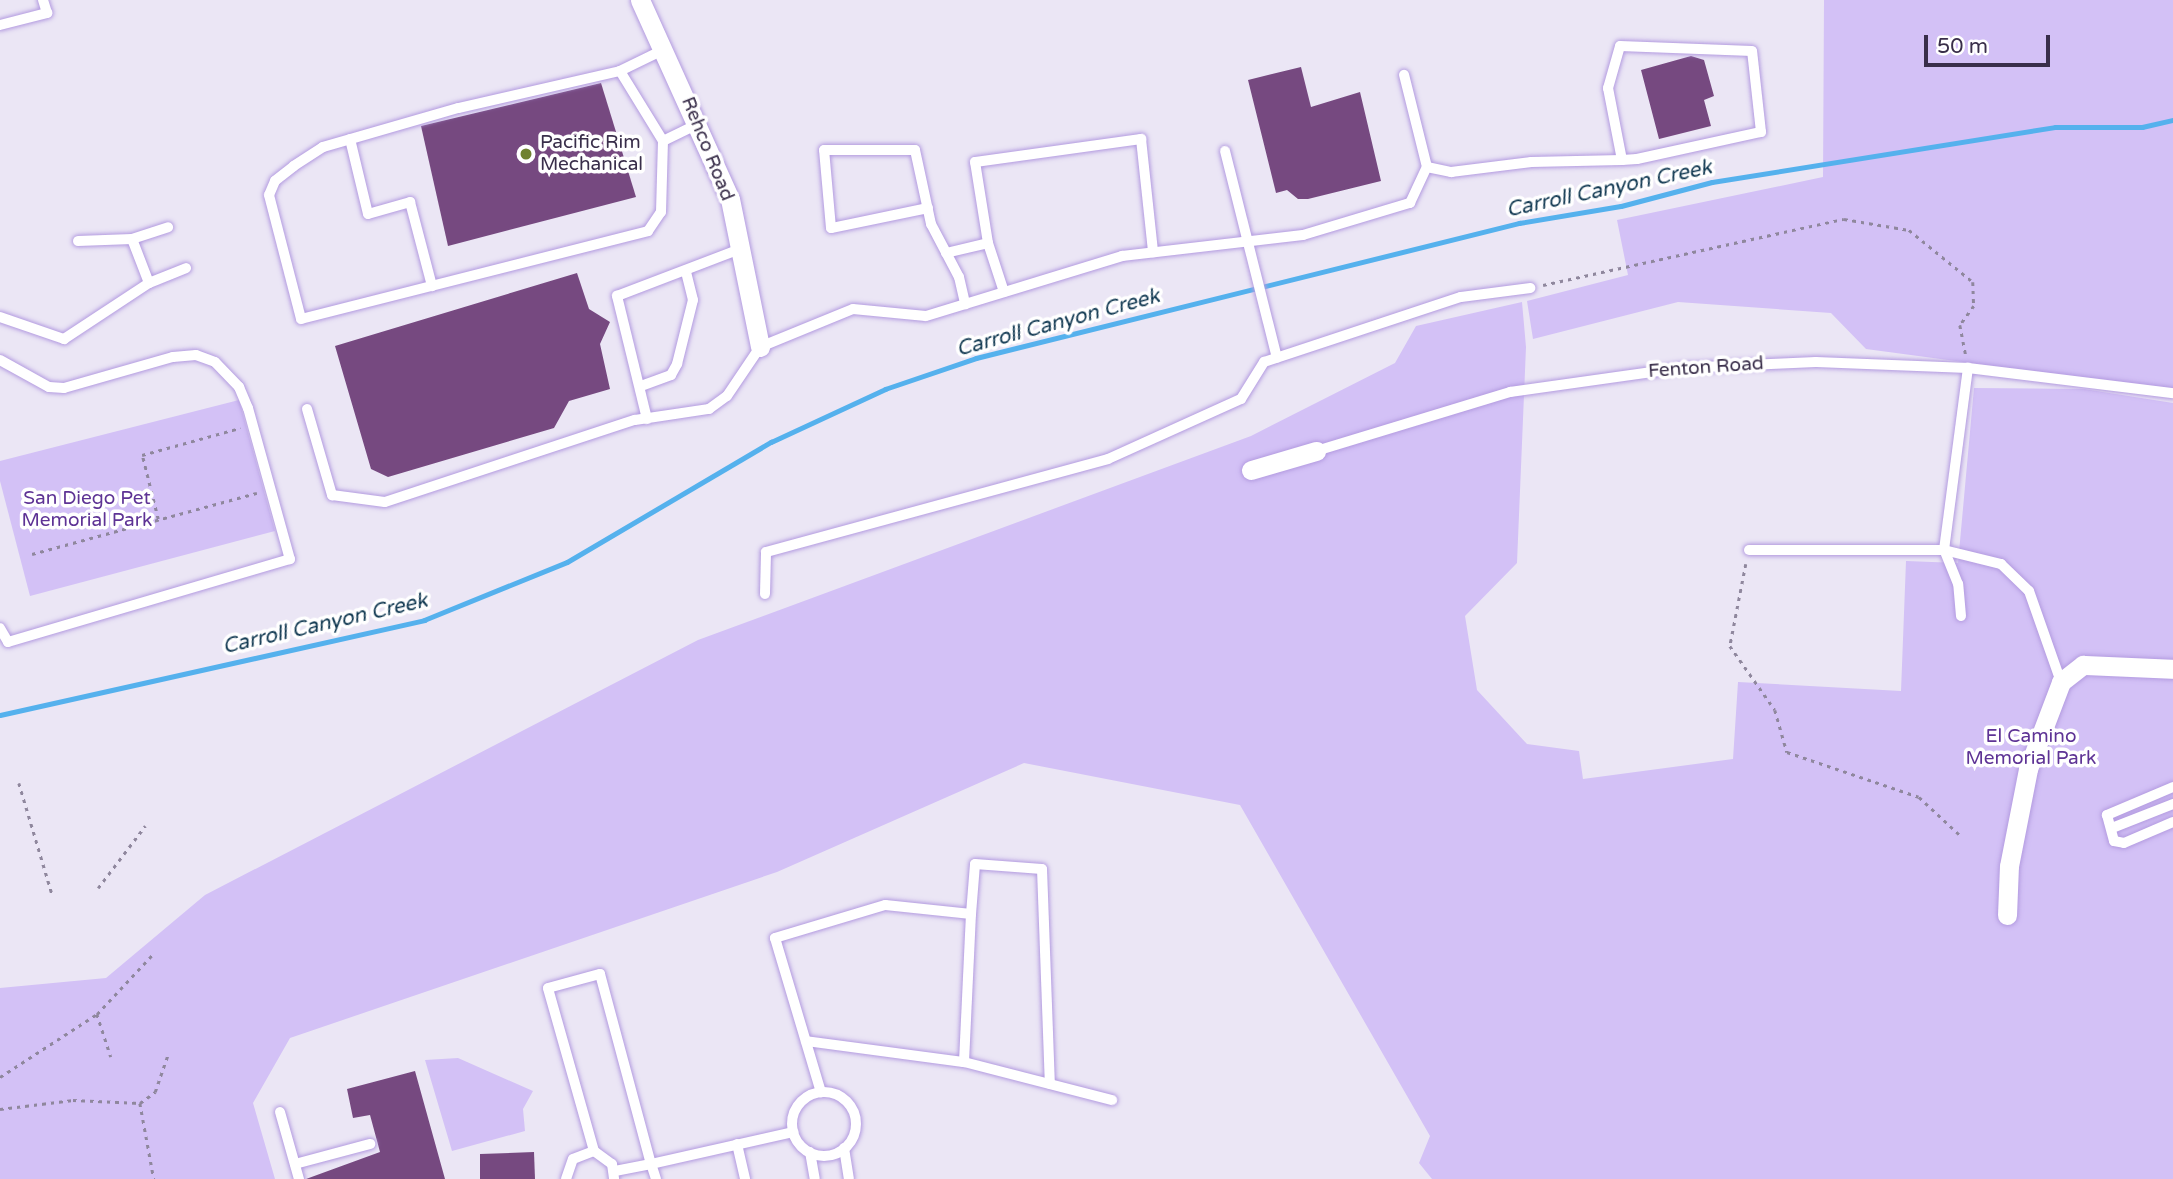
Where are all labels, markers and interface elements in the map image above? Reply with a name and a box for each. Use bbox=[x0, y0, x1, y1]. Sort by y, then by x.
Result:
scale bar bbox=[1928, 21, 2054, 65]
text: 50 m bbox=[1937, 34, 1988, 59]
street label: Rehco Road bbox=[676, 94, 738, 204]
place label: Pacific Rim Mechanical bbox=[540, 132, 643, 176]
marker: Pacific Rim Mechanical bbox=[518, 146, 534, 162]
water label: Carroll Canyon Creek bbox=[1504, 155, 1714, 223]
water label: Carroll Canyon Creek bbox=[954, 284, 1162, 362]
street label: Fenton Road bbox=[1647, 353, 1765, 383]
park label: San Diego Pet Memorial Park bbox=[22, 488, 152, 532]
water label: Carroll Canyon Creek bbox=[220, 588, 430, 660]
park label: El Camino Memorial Park bbox=[1966, 726, 2096, 770]

